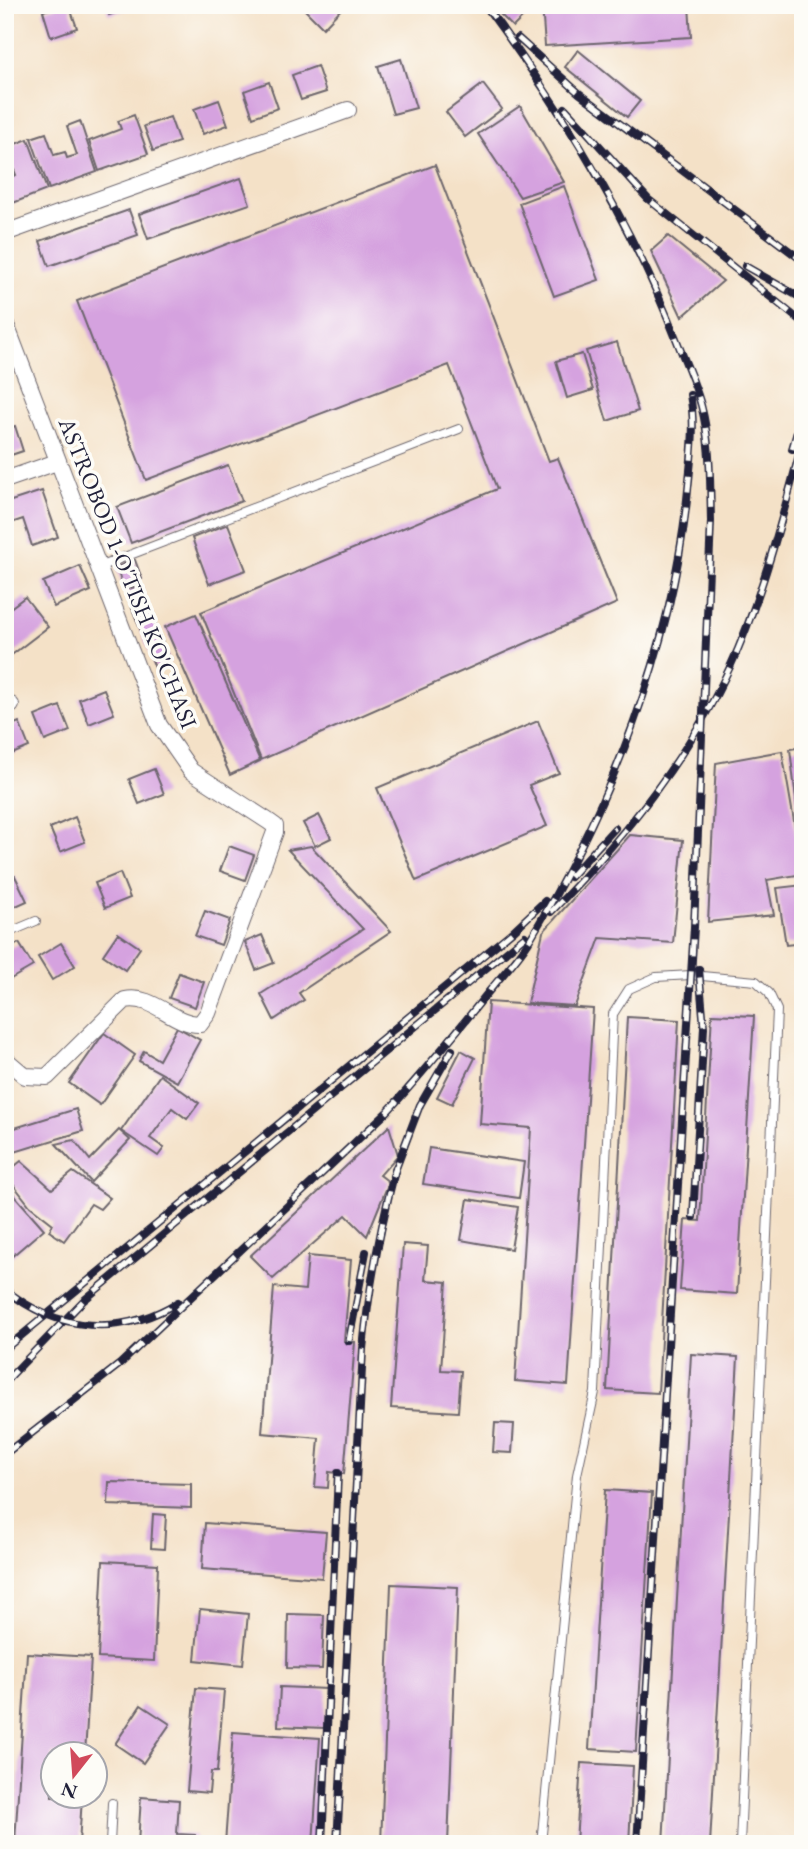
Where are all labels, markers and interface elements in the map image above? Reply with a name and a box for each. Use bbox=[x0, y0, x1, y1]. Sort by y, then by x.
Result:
street label: ASTROBOD 1-O'TISH KO'CHASI bbox=[51, 412, 204, 733]
north arrow bbox=[38, 1741, 108, 1811]
text: N bbox=[58, 1776, 80, 1805]

